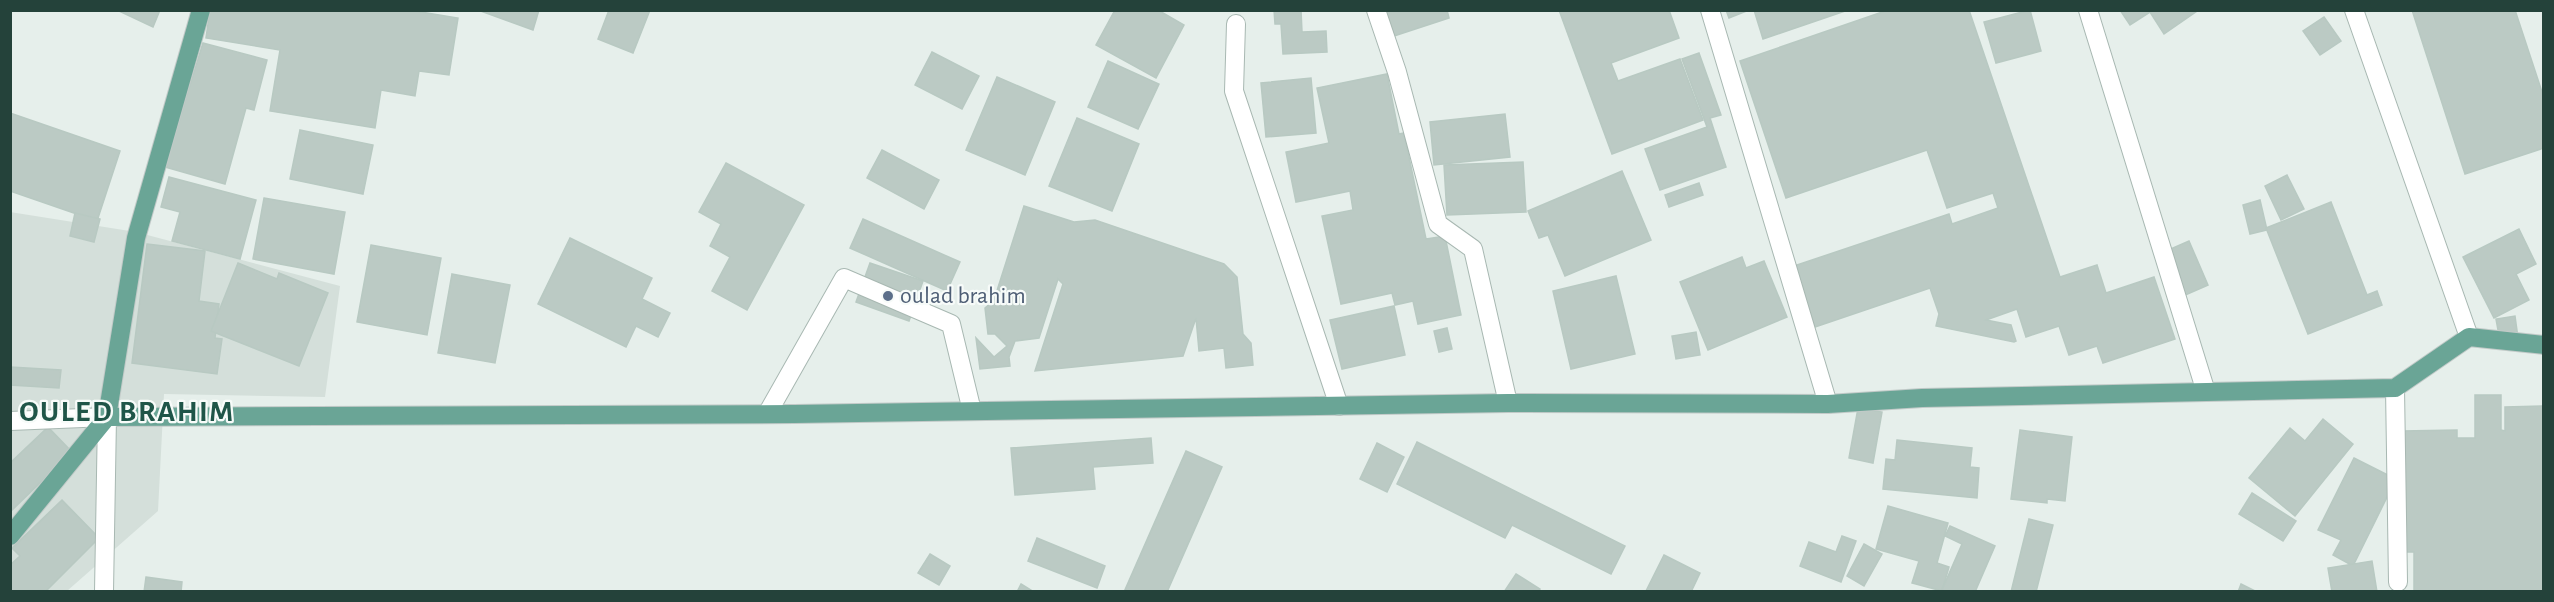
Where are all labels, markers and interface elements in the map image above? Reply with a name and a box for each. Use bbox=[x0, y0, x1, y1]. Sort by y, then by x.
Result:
place label: oulad brahim bbox=[900, 284, 1026, 308]
marker: oulad brahim bbox=[881, 289, 895, 303]
district label: OULED BRAHIM bbox=[19, 397, 235, 427]

